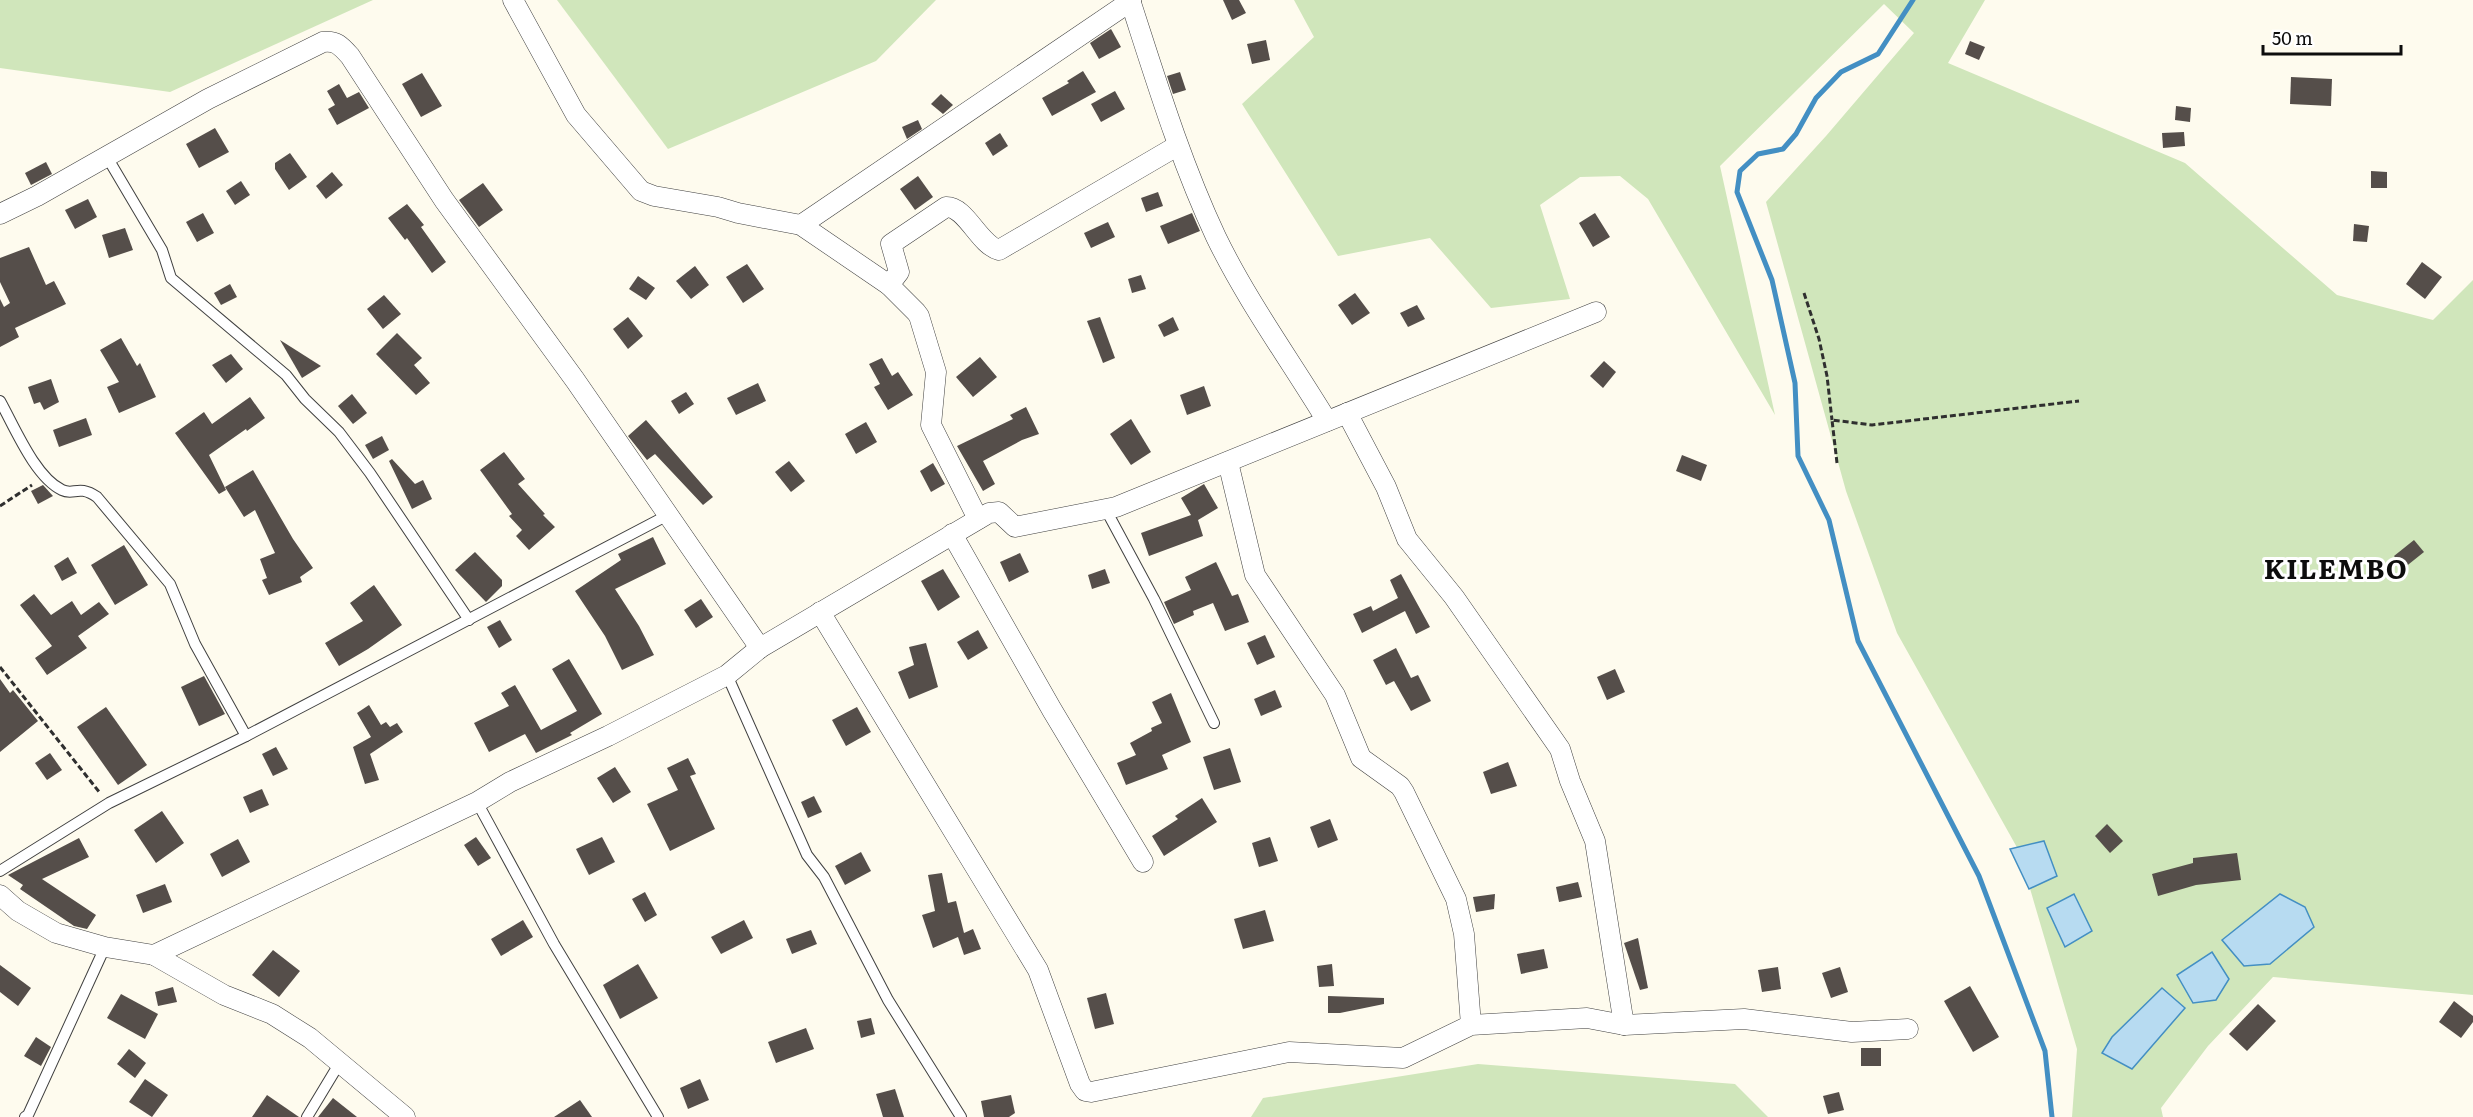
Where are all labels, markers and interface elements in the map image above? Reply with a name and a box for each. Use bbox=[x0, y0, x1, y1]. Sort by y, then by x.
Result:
scale bar bbox=[2263, 18, 2401, 56]
text: 50 m bbox=[2272, 24, 2313, 51]
district label: KILEMBO bbox=[2264, 547, 2408, 587]

